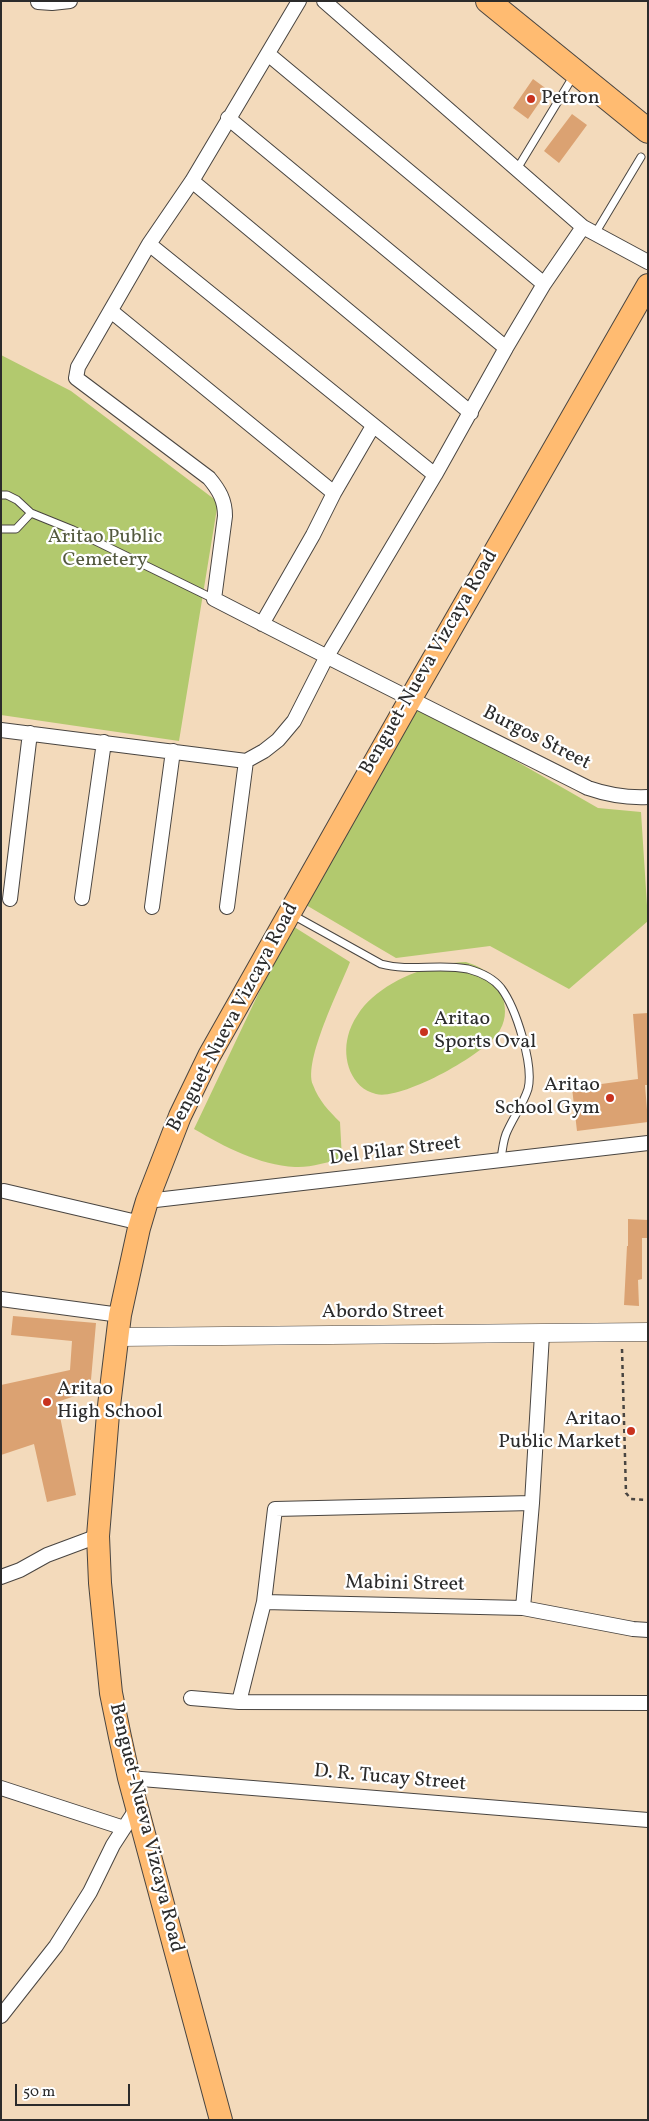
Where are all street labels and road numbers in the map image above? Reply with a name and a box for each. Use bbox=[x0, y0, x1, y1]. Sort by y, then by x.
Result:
street label: Benguet-Nueva Vizcaya Road bbox=[356, 546, 504, 780]
street label: Burgos Street bbox=[478, 702, 594, 776]
street label: Benguet-Nueva Vizcaya Road bbox=[163, 899, 305, 1137]
street label: Del Pilar Street bbox=[328, 1132, 462, 1172]
street label: Abordo Street bbox=[322, 1301, 444, 1325]
street label: Mabini Street bbox=[345, 1572, 465, 1598]
street label: Benguet-Nueva Vizcaya Road bbox=[102, 1701, 188, 1955]
street label: D. R. Tucay Street bbox=[313, 1760, 467, 1798]

